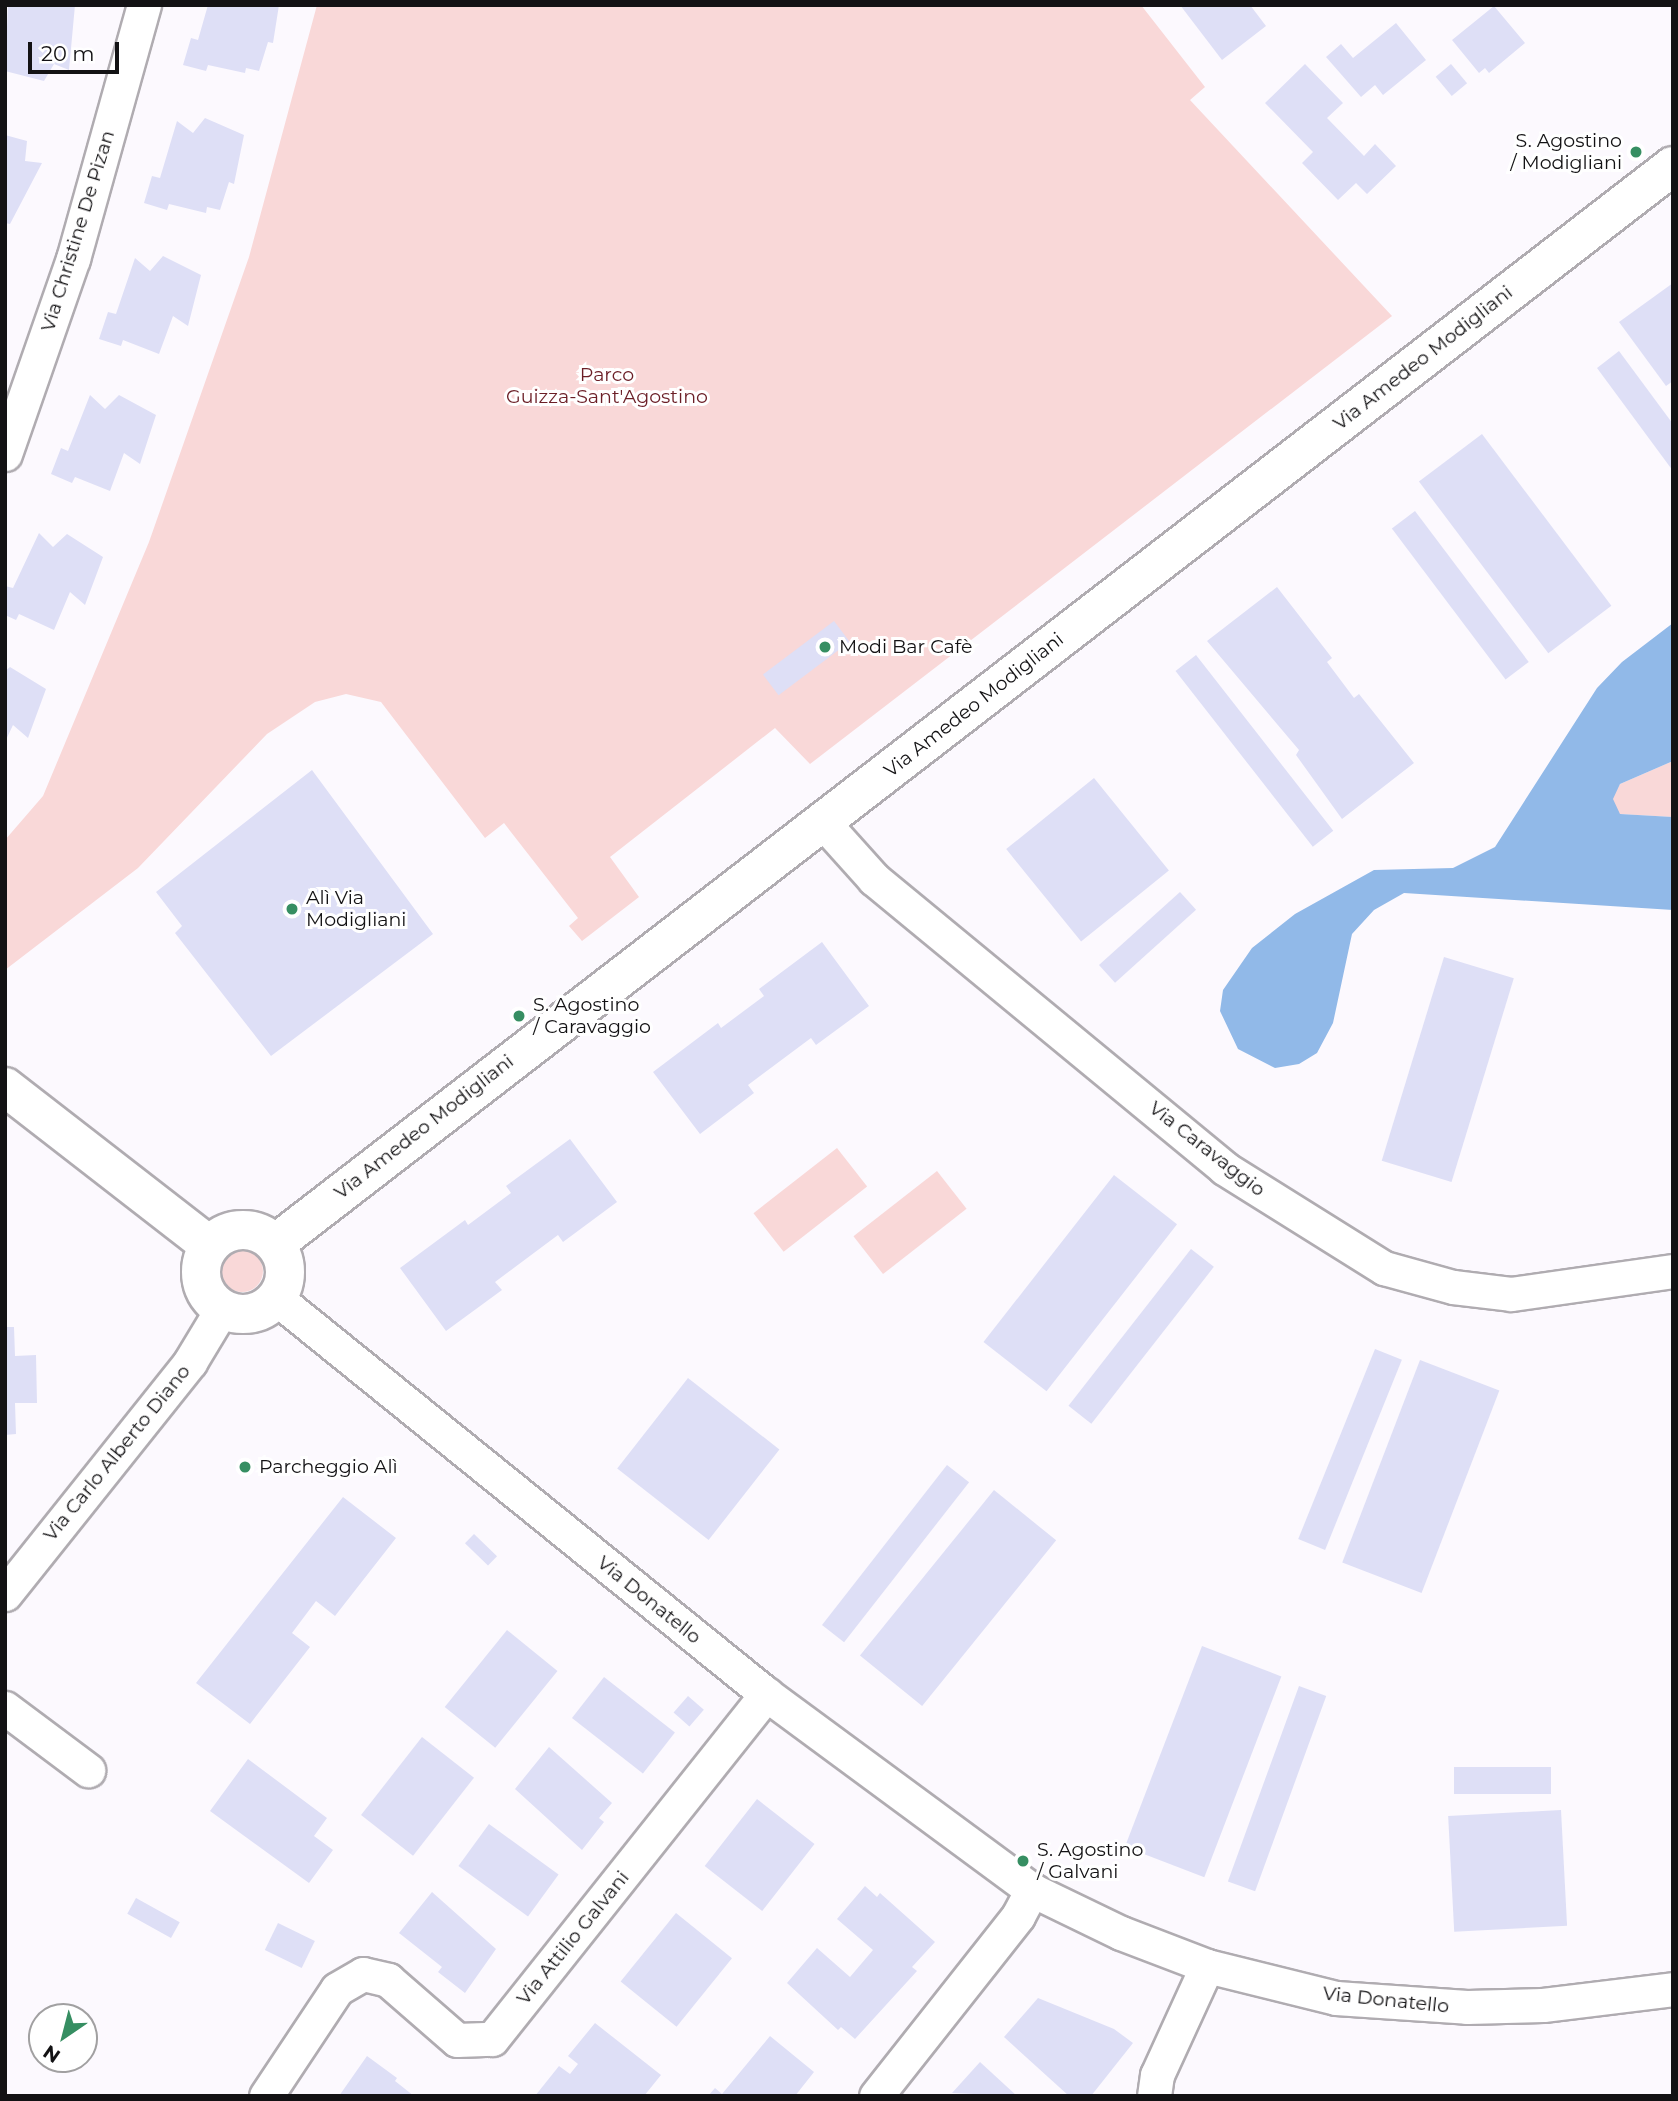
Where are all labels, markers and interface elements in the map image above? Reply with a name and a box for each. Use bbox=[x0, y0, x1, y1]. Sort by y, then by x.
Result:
scale bar bbox=[32, 28, 122, 72]
text: 20 m bbox=[41, 41, 95, 66]
street label: Via Christine De Pizan bbox=[37, 128, 119, 334]
place label: S. Agostino / Modigliani bbox=[1510, 130, 1622, 174]
marker: S. Agostino / Modigliani bbox=[1628, 144, 1644, 160]
street label: Via Amedeo Modigliani bbox=[1329, 281, 1517, 435]
park label: Parco Guizza-Sant'Agostino bbox=[506, 364, 708, 408]
street label: Via Amedeo Modigliani bbox=[880, 628, 1068, 782]
place label: Modi Bar Cafè bbox=[839, 636, 972, 658]
marker: Modi Bar Cafè bbox=[817, 639, 833, 655]
place label: Alì Via Modigliani bbox=[306, 887, 406, 931]
marker: Alì Via Modigliani bbox=[284, 901, 300, 917]
place label: S. Agostino / Caravaggio bbox=[533, 994, 651, 1038]
marker: S. Agostino / Caravaggio bbox=[511, 1008, 527, 1024]
street label: Via Amedeo Modigliani bbox=[330, 1050, 518, 1204]
street label: Via Caravaggio bbox=[1144, 1097, 1270, 1201]
street label: Via Carlo Alberto Diano bbox=[39, 1360, 195, 1546]
place label: Parcheggio Alì bbox=[259, 1456, 398, 1478]
marker: Parcheggio Alì bbox=[237, 1459, 253, 1475]
street label: Via Donatello bbox=[593, 1551, 705, 1649]
place label: S. Agostino / Galvani bbox=[1037, 1839, 1143, 1883]
marker: S. Agostino / Galvani bbox=[1015, 1853, 1031, 1869]
street label: Via Attilio Galvani bbox=[512, 1867, 634, 2009]
street label: Via Donatello bbox=[1322, 1982, 1450, 2018]
north arrow bbox=[28, 2003, 98, 2073]
text: N bbox=[39, 2040, 65, 2068]

